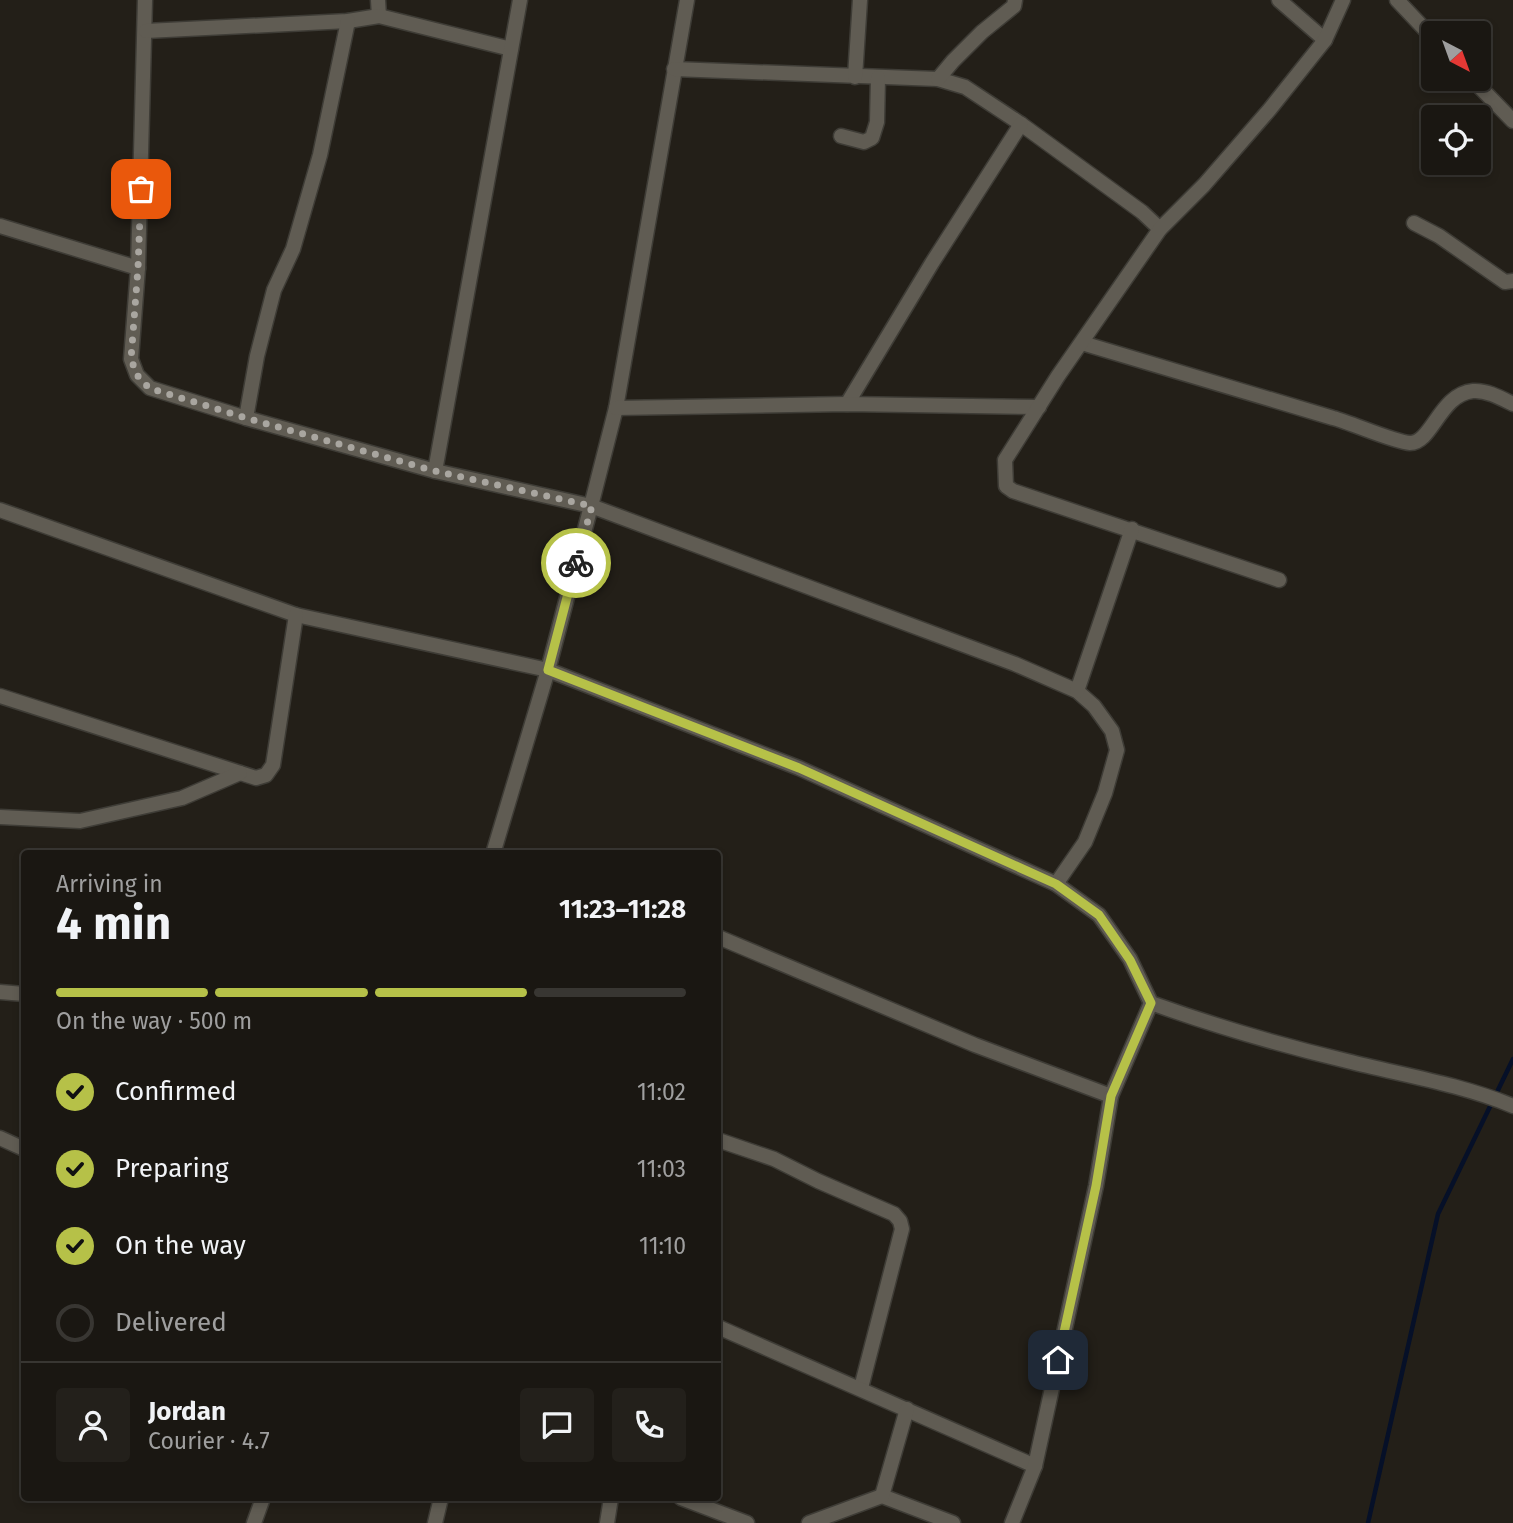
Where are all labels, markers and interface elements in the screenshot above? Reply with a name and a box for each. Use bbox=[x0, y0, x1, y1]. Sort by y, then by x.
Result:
north arrow bbox=[1421, 21, 1491, 91]
map controls bbox=[1421, 21, 1491, 175]
button: locate bbox=[1421, 105, 1491, 175]
pin bbox=[111, 159, 171, 219]
icon: bag bbox=[122, 170, 160, 208]
courier bbox=[541, 528, 611, 598]
icon: bike bbox=[557, 544, 595, 582]
text: Arriving in bbox=[56, 870, 163, 898]
text: 11:23–11:28 bbox=[559, 894, 686, 925]
text: 4 min bbox=[56, 896, 171, 951]
text: On the way · 500 m bbox=[56, 1007, 252, 1035]
icon: check bbox=[56, 1073, 94, 1111]
text: Confirmed bbox=[115, 1076, 236, 1107]
text: 11:02 bbox=[637, 1078, 686, 1106]
icon: check bbox=[56, 1150, 94, 1188]
text: Preparing bbox=[115, 1153, 228, 1184]
text: 11:03 bbox=[637, 1155, 686, 1183]
icon: check bbox=[56, 1227, 94, 1265]
text: On the way bbox=[115, 1230, 246, 1261]
text: 11:10 bbox=[639, 1232, 686, 1260]
text: Delivered bbox=[115, 1307, 227, 1338]
pin bbox=[1028, 1330, 1088, 1390]
icon: home bbox=[1039, 1341, 1077, 1379]
button: person bbox=[56, 1388, 130, 1462]
button: chat bbox=[520, 1388, 594, 1462]
button: phone bbox=[612, 1388, 686, 1462]
text: Jordan bbox=[148, 1396, 226, 1427]
text: Courier · 4.7 bbox=[148, 1427, 270, 1455]

